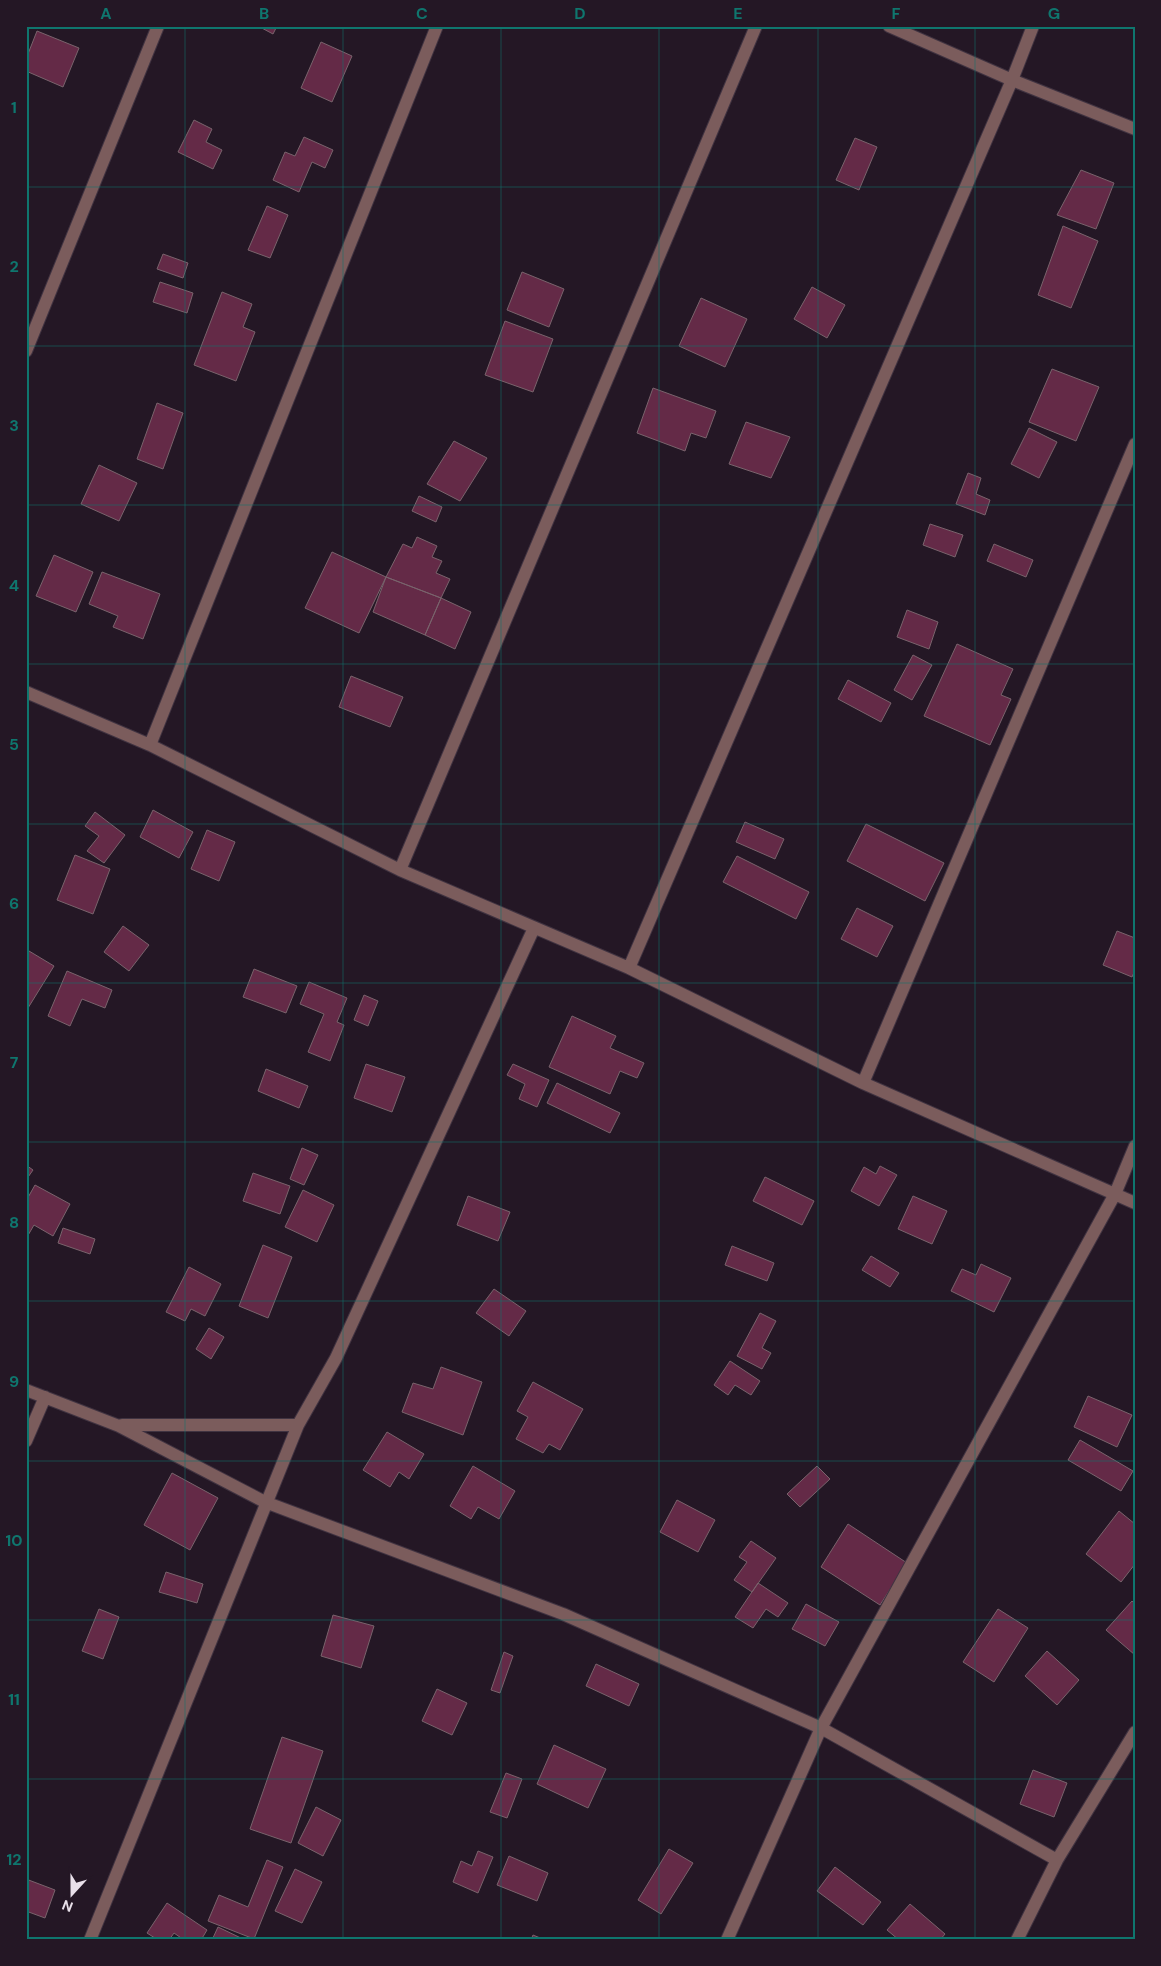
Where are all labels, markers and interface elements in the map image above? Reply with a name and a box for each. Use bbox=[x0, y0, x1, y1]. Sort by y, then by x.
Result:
text: A bbox=[100, 3, 112, 24]
text: B bbox=[259, 3, 269, 24]
text: C bbox=[416, 3, 428, 24]
text: D bbox=[574, 3, 586, 24]
text: E bbox=[733, 3, 743, 24]
text: F bbox=[892, 3, 901, 24]
text: G bbox=[1048, 3, 1060, 24]
text: 1 bbox=[11, 97, 17, 118]
text: 2 bbox=[9, 256, 19, 277]
text: 3 bbox=[9, 415, 19, 436]
text: 4 bbox=[9, 575, 19, 596]
text: 5 bbox=[9, 734, 19, 755]
text: 6 bbox=[9, 893, 19, 914]
text: 7 bbox=[10, 1052, 19, 1073]
text: 8 bbox=[9, 1212, 19, 1233]
text: 9 bbox=[9, 1371, 19, 1392]
text: 10 bbox=[5, 1530, 23, 1551]
text: 11 bbox=[8, 1689, 20, 1710]
text: 12 bbox=[6, 1849, 22, 1870]
north arrow bbox=[48, 1868, 98, 1918]
text: N bbox=[59, 1896, 75, 1916]

